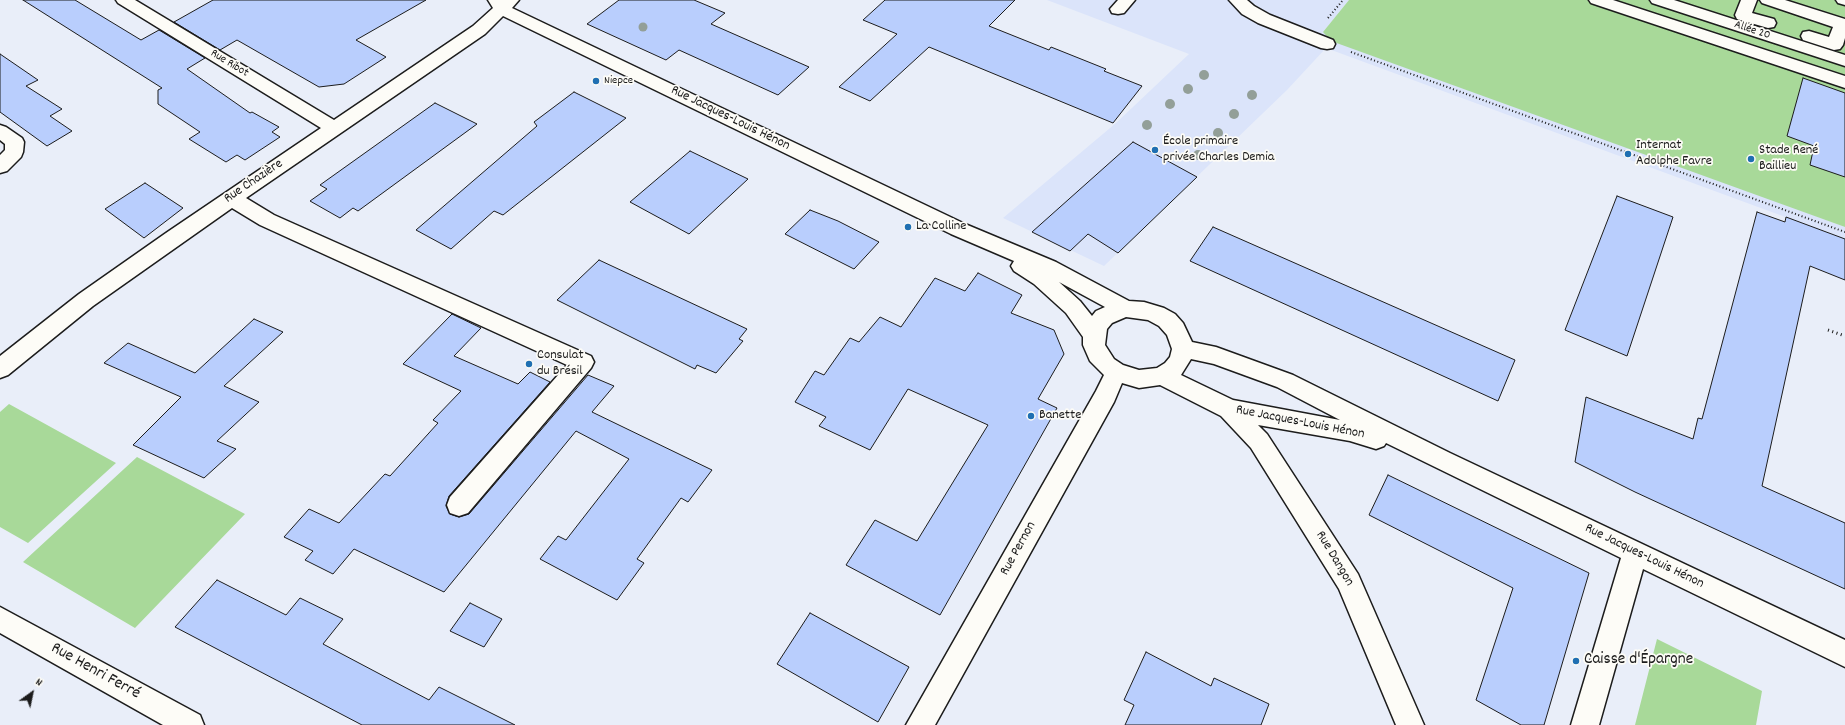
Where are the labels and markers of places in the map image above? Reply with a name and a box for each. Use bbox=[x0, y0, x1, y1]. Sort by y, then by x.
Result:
place label: Niepce bbox=[604, 74, 633, 88]
marker: Niepce bbox=[591, 76, 601, 86]
place label: École primaire privée Charles Demia bbox=[1163, 134, 1274, 166]
place label: Internat Adolphe Favre bbox=[1636, 138, 1712, 170]
place label: Stade René Baillieu bbox=[1759, 143, 1818, 176]
marker: École primaire privée Charles Demia bbox=[1150, 145, 1160, 155]
marker: Internat Adolphe Favre bbox=[1623, 149, 1633, 159]
marker: Stade René Baillieu bbox=[1746, 154, 1756, 164]
place label: La Colline bbox=[916, 219, 966, 235]
marker: La Colline bbox=[903, 222, 913, 232]
place label: Consulat du Brésil bbox=[537, 348, 584, 380]
marker: Consulat du Brésil bbox=[524, 359, 534, 369]
place label: Banette bbox=[1039, 408, 1081, 424]
marker: Banette bbox=[1026, 411, 1036, 421]
place label: Caisse d'Épargne bbox=[1584, 651, 1693, 671]
marker: Caisse d'Épargne bbox=[1571, 656, 1581, 666]

